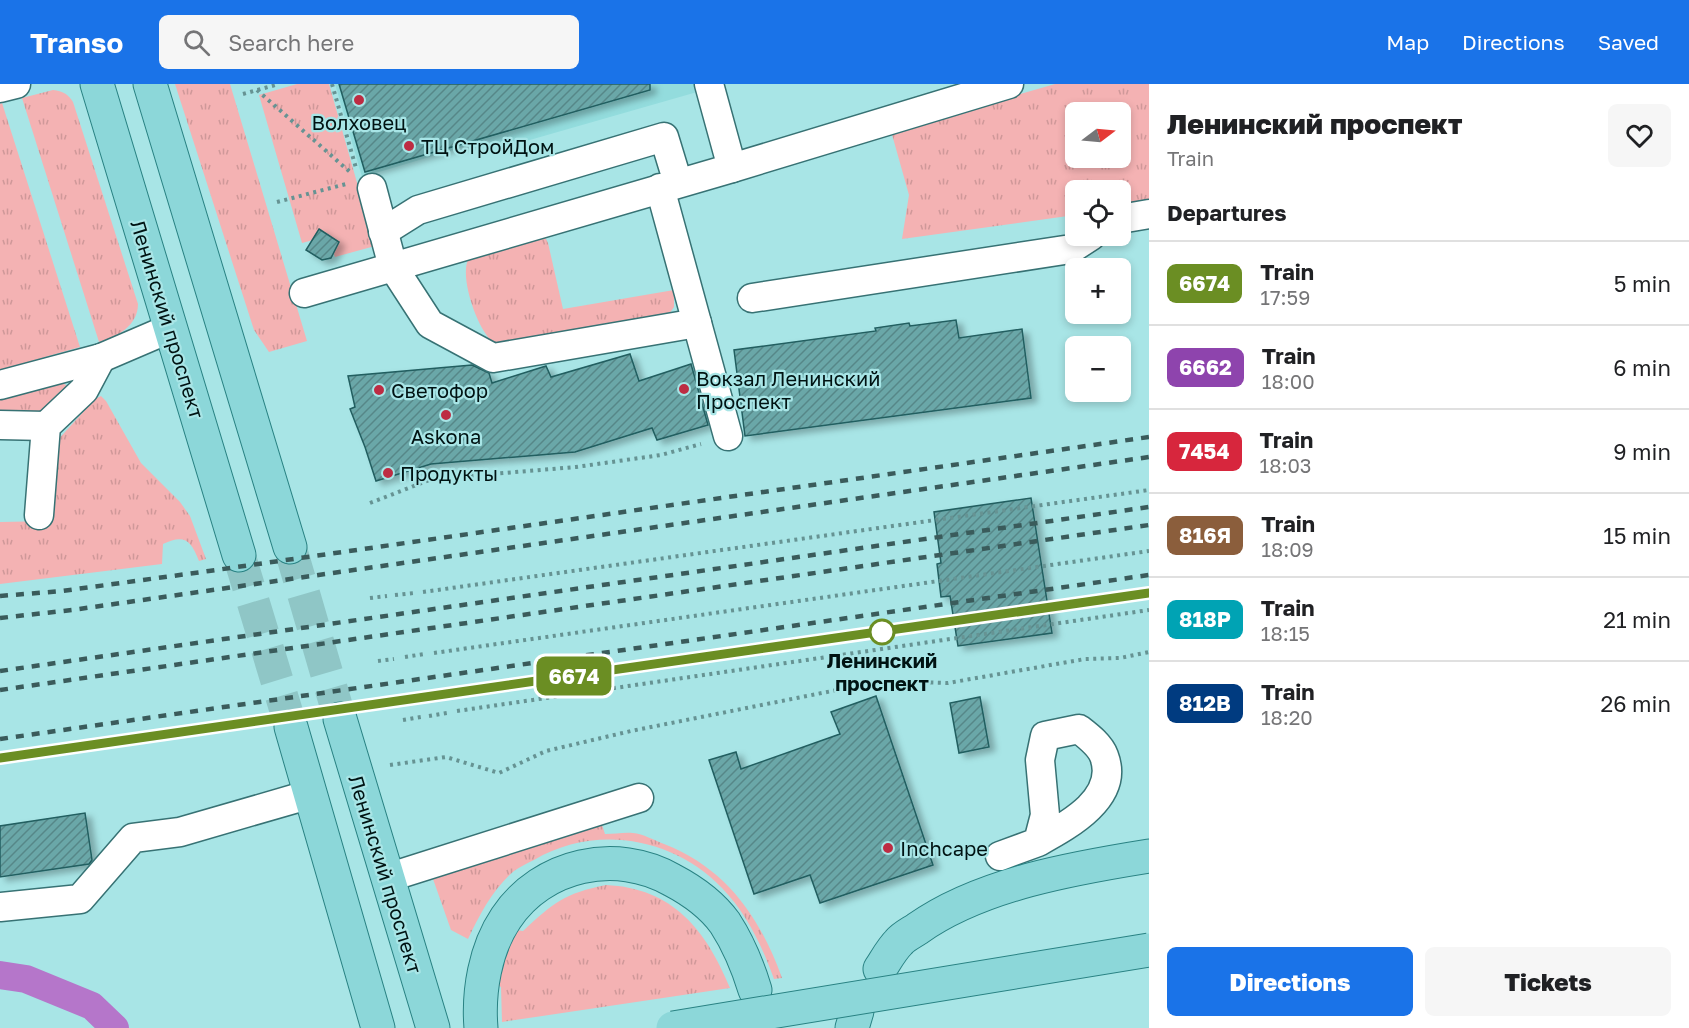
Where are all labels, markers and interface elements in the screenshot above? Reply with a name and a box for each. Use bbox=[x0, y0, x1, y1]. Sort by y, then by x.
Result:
search box bbox=[159, 15, 579, 69]
text: Transo bbox=[30, 26, 123, 59]
icon: search bbox=[180, 26, 213, 59]
text: Search here bbox=[228, 29, 354, 56]
text: Map bbox=[1386, 29, 1429, 55]
text: Directions bbox=[1462, 29, 1565, 55]
text: Saved bbox=[1598, 29, 1659, 55]
marker: Волховец bbox=[352, 93, 366, 107]
north arrow bbox=[1065, 102, 1131, 168]
map controls bbox=[1065, 102, 1131, 402]
button: heart bbox=[1608, 104, 1671, 167]
text: Ленинский проспект bbox=[1167, 107, 1463, 140]
place label: Волховец bbox=[312, 110, 406, 134]
place label: ТЦ СтройДом bbox=[421, 134, 554, 158]
marker: ТЦ СтройДом bbox=[402, 139, 416, 153]
text: Train bbox=[1167, 146, 1214, 170]
button: locate bbox=[1065, 180, 1131, 246]
text: Departures bbox=[1167, 199, 1286, 226]
street label: Ленинский проспект bbox=[126, 217, 210, 421]
button: + bbox=[1065, 258, 1131, 324]
text: Train bbox=[1260, 258, 1314, 285]
text: 6674 bbox=[1179, 270, 1230, 296]
text: 5 min bbox=[1614, 270, 1671, 297]
text: 17:59 bbox=[1260, 285, 1310, 309]
button: − bbox=[1065, 336, 1131, 402]
text: Train bbox=[1262, 342, 1316, 369]
text: 6662 bbox=[1179, 354, 1232, 380]
text: 6 min bbox=[1613, 354, 1671, 381]
place label: Вокзал Ленинский Проспект bbox=[696, 366, 881, 413]
text: 18:00 bbox=[1262, 369, 1315, 393]
place label: Светофор bbox=[391, 378, 488, 402]
marker: Вокзал Ленинский Проспект bbox=[677, 382, 691, 396]
marker: Светофор bbox=[372, 383, 386, 397]
marker: Askona bbox=[439, 408, 453, 422]
place label: Askona bbox=[411, 424, 481, 448]
text: Train bbox=[1260, 426, 1313, 453]
text: 7454 bbox=[1179, 438, 1230, 464]
text: 9 min bbox=[1613, 438, 1671, 465]
text: 18:03 bbox=[1260, 453, 1312, 477]
place label: Продукты bbox=[400, 461, 498, 485]
marker: Продукты bbox=[381, 466, 395, 480]
text: Train bbox=[1261, 510, 1315, 537]
text: 816Я bbox=[1179, 522, 1231, 548]
text: 15 min bbox=[1603, 522, 1671, 549]
text: 18:09 bbox=[1261, 537, 1314, 561]
text: Train bbox=[1261, 594, 1315, 621]
text: 818Р bbox=[1179, 606, 1231, 632]
text: 21 min bbox=[1603, 606, 1671, 633]
marker: Ленинский проспект bbox=[869, 619, 895, 645]
text: 18:15 bbox=[1261, 621, 1310, 645]
place label: Ленинский проспект bbox=[827, 648, 937, 695]
line badge: 6674 bbox=[532, 656, 616, 696]
text: 6674 bbox=[548, 663, 600, 689]
text: Train bbox=[1261, 678, 1315, 705]
text: 812В bbox=[1179, 690, 1231, 716]
text: 26 min bbox=[1601, 690, 1671, 717]
text: 18:20 bbox=[1261, 705, 1313, 729]
street label: Ленинский проспект bbox=[344, 772, 428, 976]
place label: Inchcape bbox=[900, 836, 988, 860]
marker: Inchcape bbox=[881, 841, 895, 855]
button: Directions bbox=[1167, 947, 1413, 1016]
button: Tickets bbox=[1425, 947, 1671, 1016]

